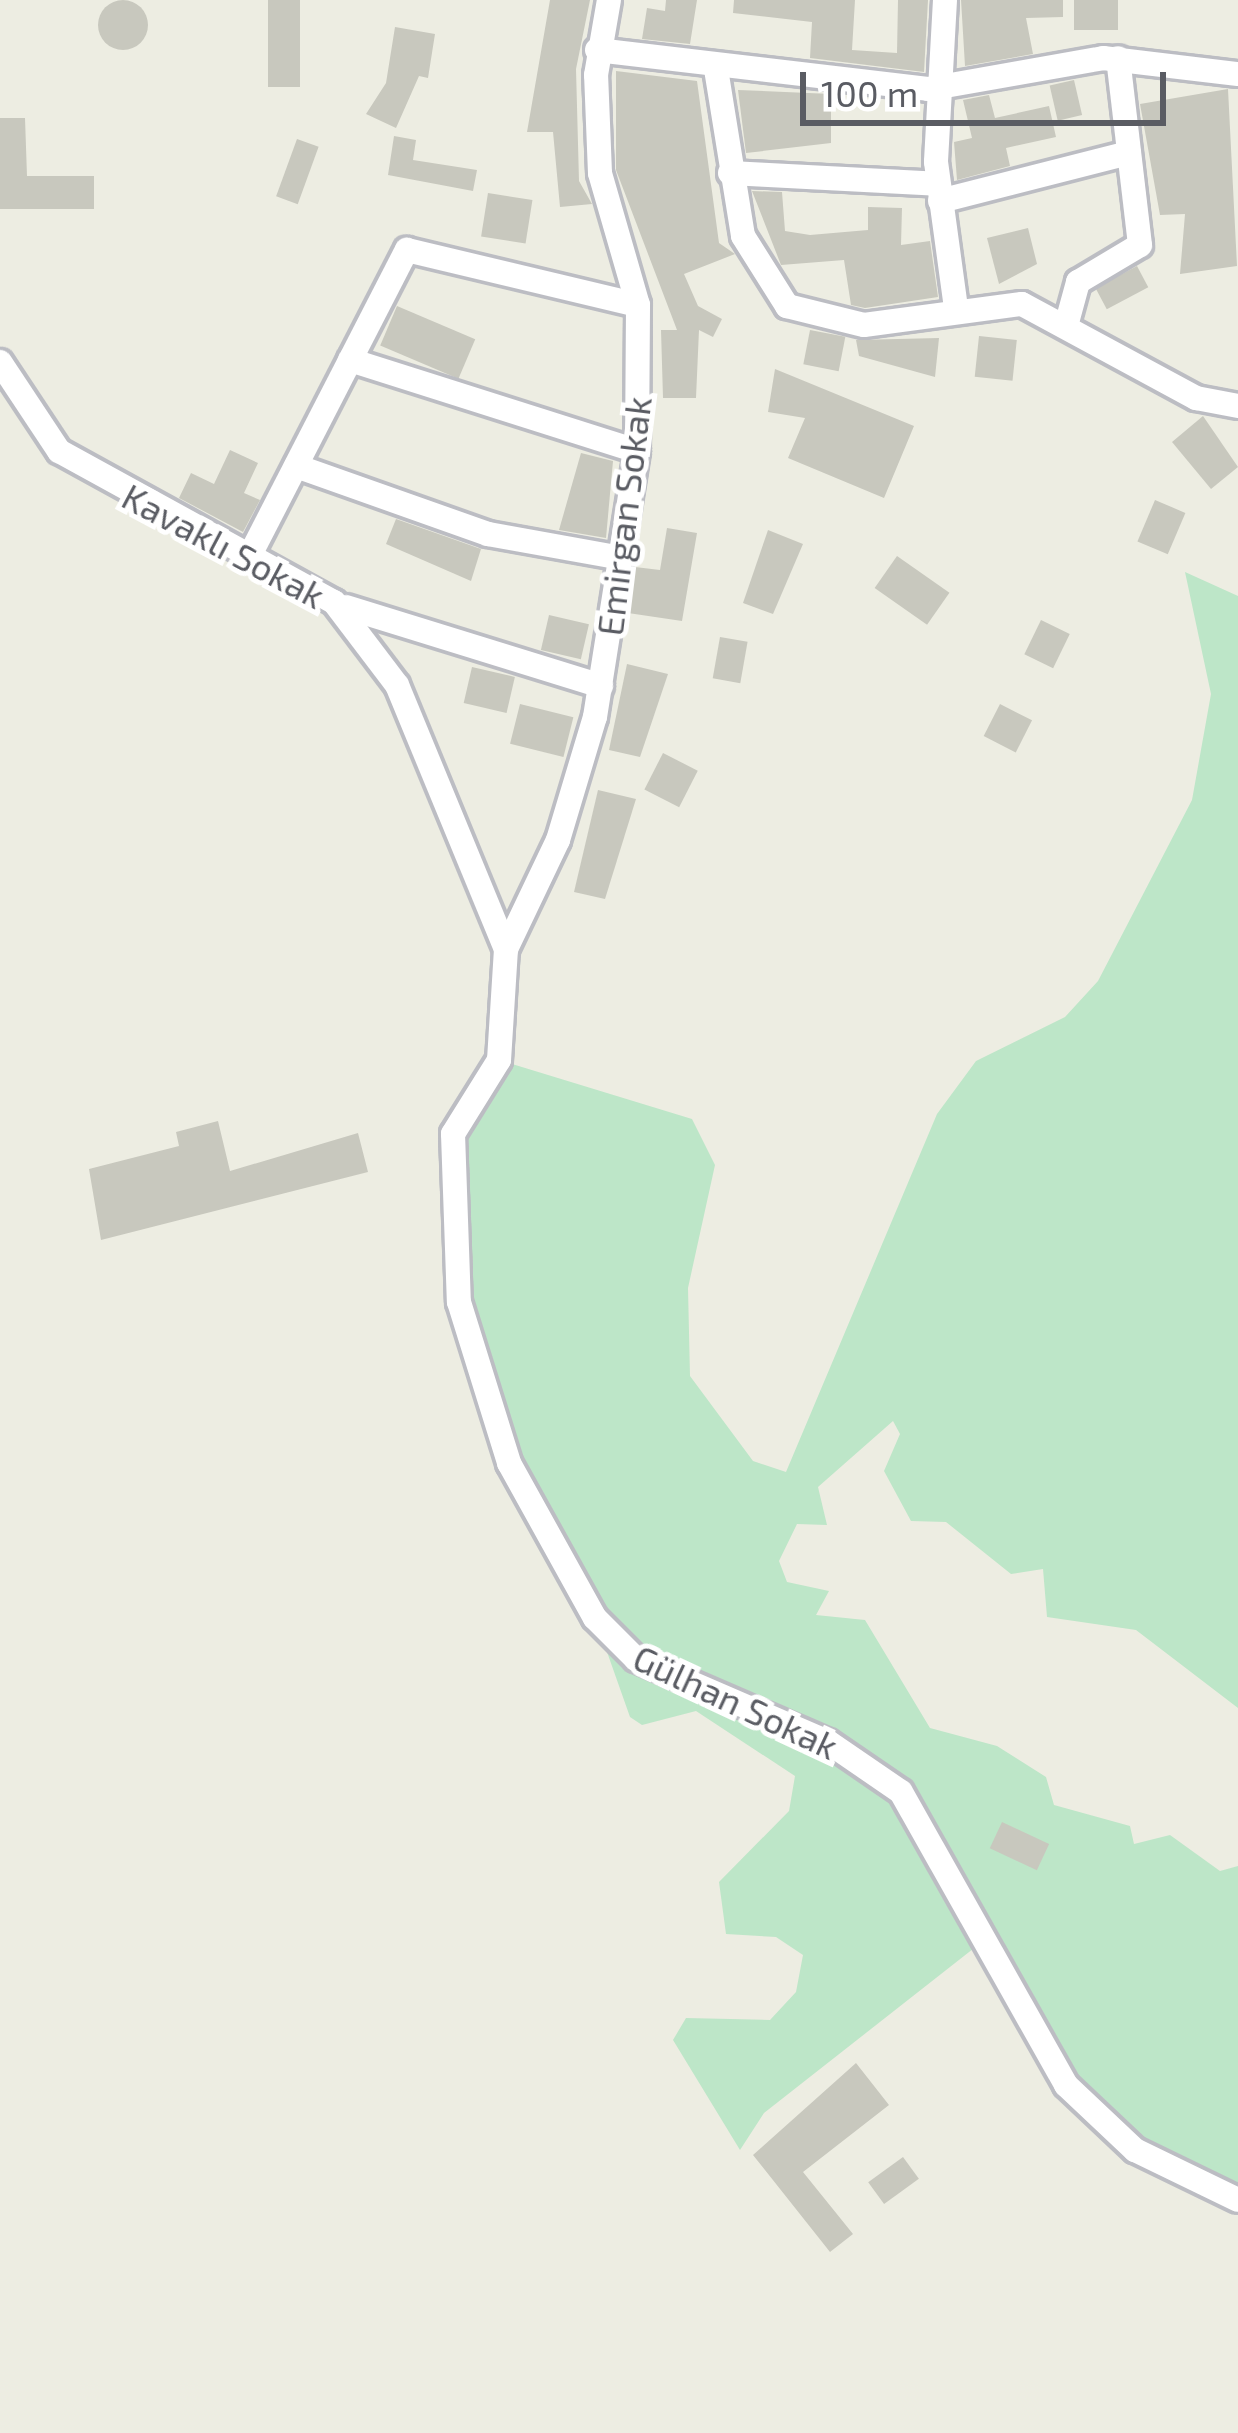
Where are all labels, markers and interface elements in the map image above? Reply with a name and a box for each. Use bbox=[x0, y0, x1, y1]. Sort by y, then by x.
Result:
scale bar bbox=[806, 48, 1172, 122]
text: 100 m bbox=[821, 71, 918, 114]
street label: Emirgan Sokak bbox=[587, 394, 659, 638]
street label: Kavaklı Sokak bbox=[116, 474, 332, 616]
street label: Gülhan Sokak bbox=[627, 1635, 845, 1767]

